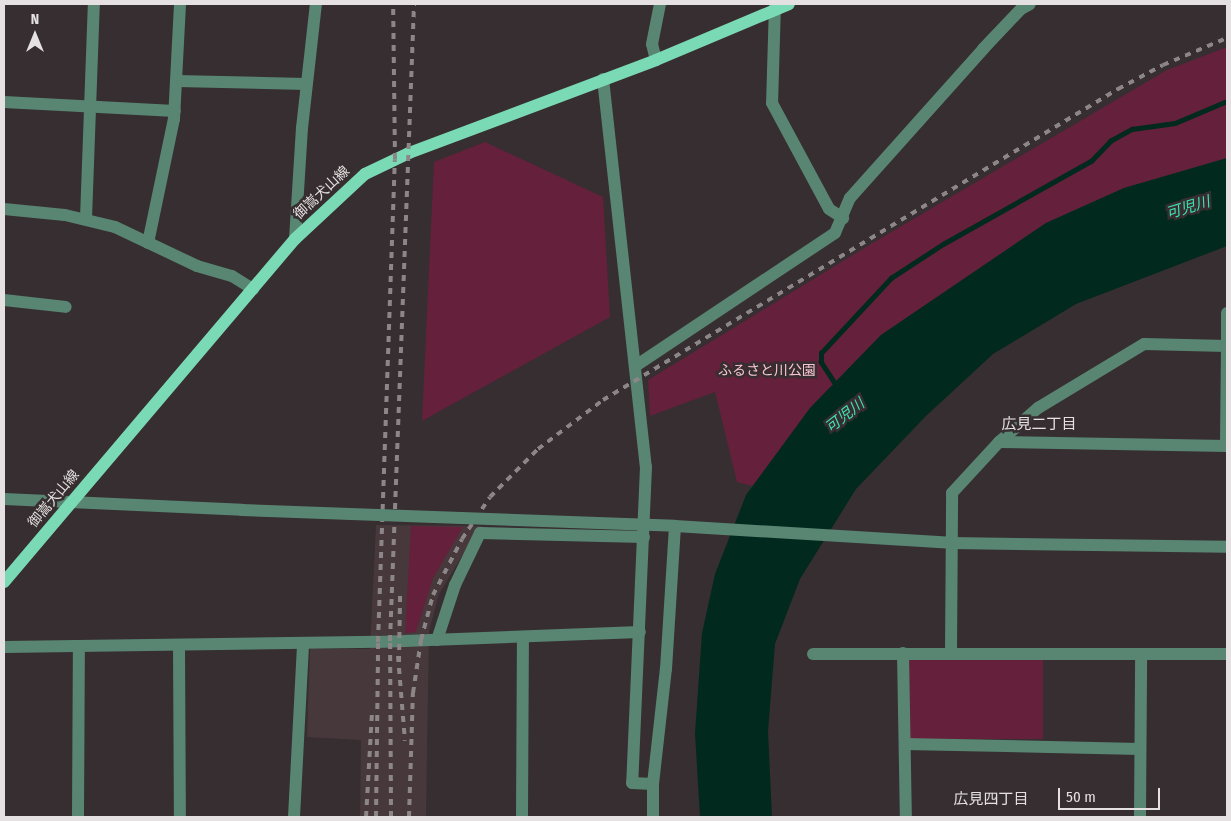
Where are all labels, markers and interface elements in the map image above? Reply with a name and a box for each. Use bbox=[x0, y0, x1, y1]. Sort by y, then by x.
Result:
north arrow bbox=[10, 10, 60, 60]
text: N bbox=[31, 11, 39, 28]
street label: 御嵩犬山線 bbox=[291, 163, 353, 223]
water label: 可児川 bbox=[1164, 193, 1212, 223]
park label: ふるさと川公園 bbox=[718, 363, 816, 379]
water label: 可児川 bbox=[822, 395, 868, 437]
district label: 広見二丁目 bbox=[1002, 416, 1076, 434]
street label: 御嵩犬山線 bbox=[25, 467, 83, 531]
scale bar bbox=[1061, 778, 1164, 810]
text: 50 m bbox=[1066, 788, 1096, 806]
district label: 広見四丁目 bbox=[954, 791, 1028, 809]

